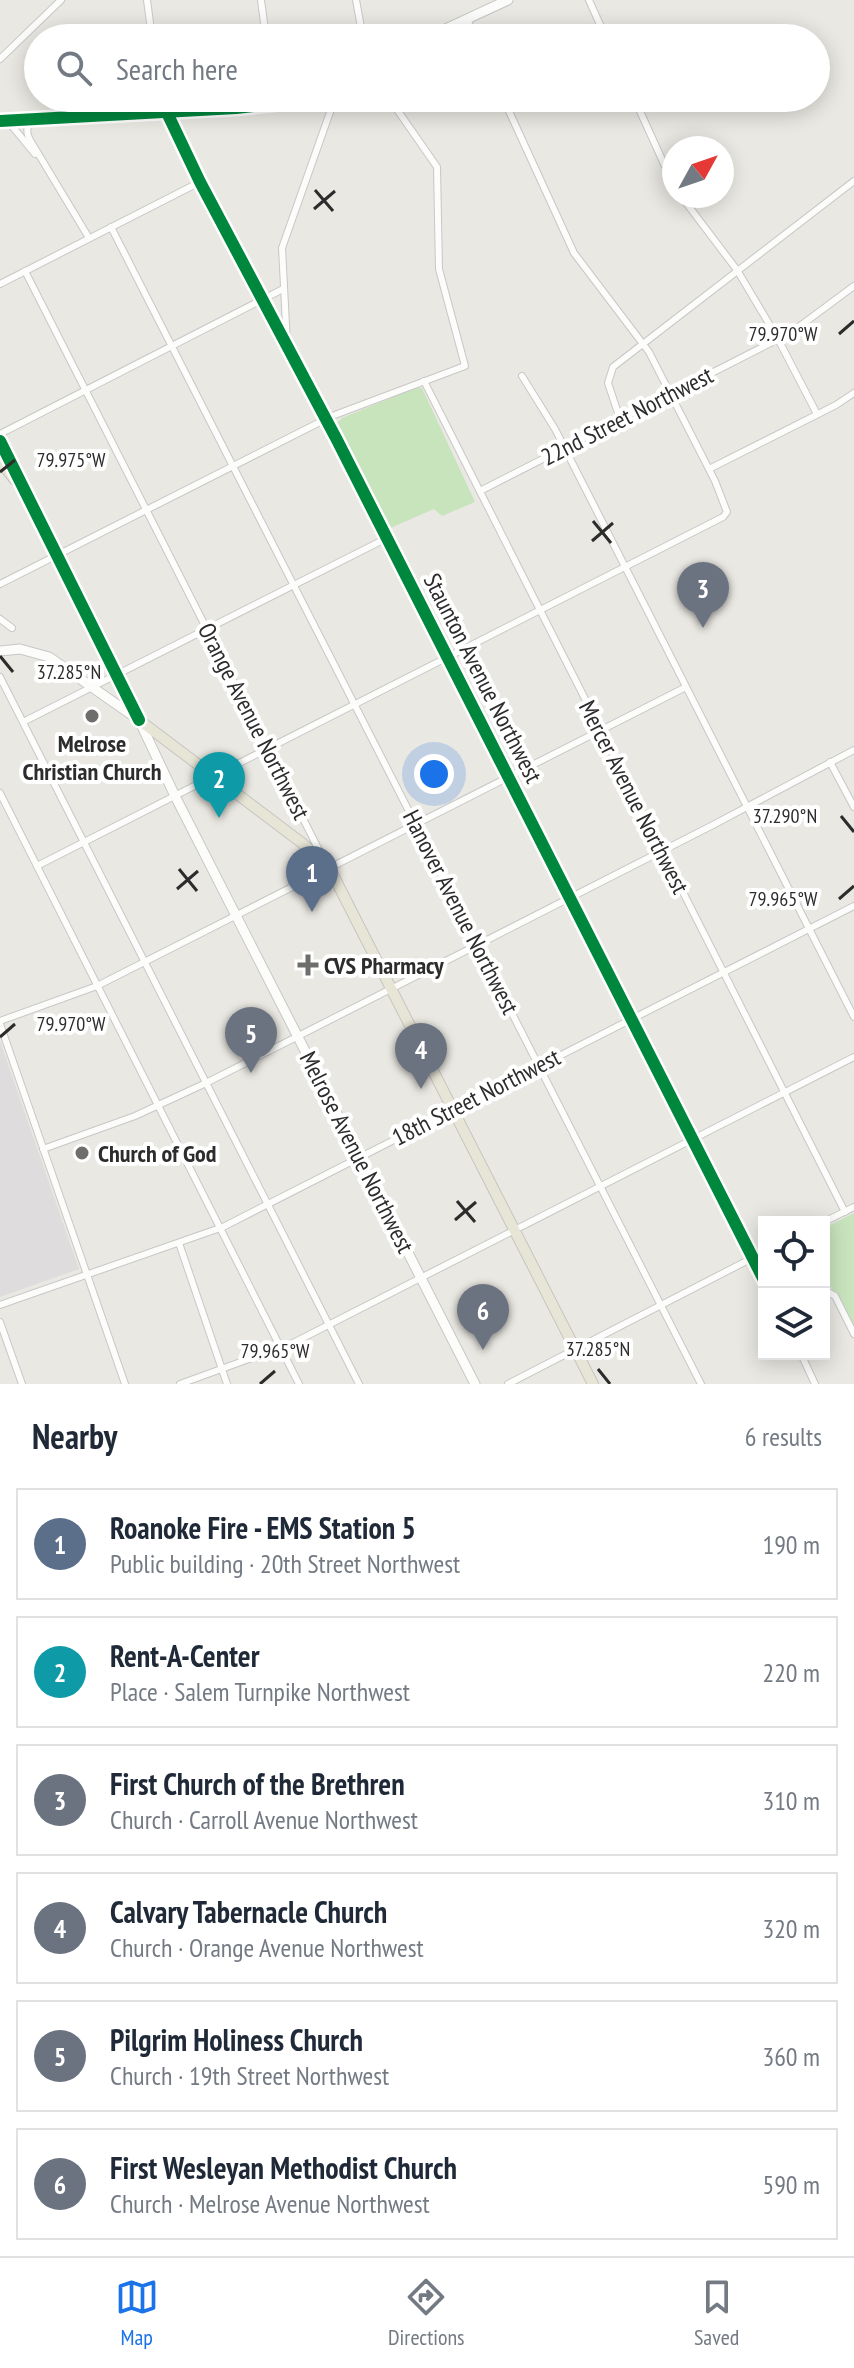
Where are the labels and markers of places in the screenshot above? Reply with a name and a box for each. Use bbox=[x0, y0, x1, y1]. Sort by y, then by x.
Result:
pin: 3 bbox=[677, 562, 729, 628]
marker: Melrose Christian Church bbox=[83, 707, 101, 725]
place label: Melrose Christian Church bbox=[23, 728, 161, 787]
pin: 2 bbox=[193, 752, 245, 818]
pin: 1 bbox=[286, 846, 338, 912]
place label: CVS Pharmacy bbox=[324, 950, 444, 981]
marker: CVS Pharmacy bbox=[299, 956, 317, 974]
pin: 5 bbox=[225, 1007, 277, 1073]
pin: 4 bbox=[395, 1023, 447, 1089]
place label: Church of God bbox=[98, 1138, 216, 1169]
marker: Church of God bbox=[73, 1144, 91, 1162]
pin: 6 bbox=[457, 1284, 509, 1350]

